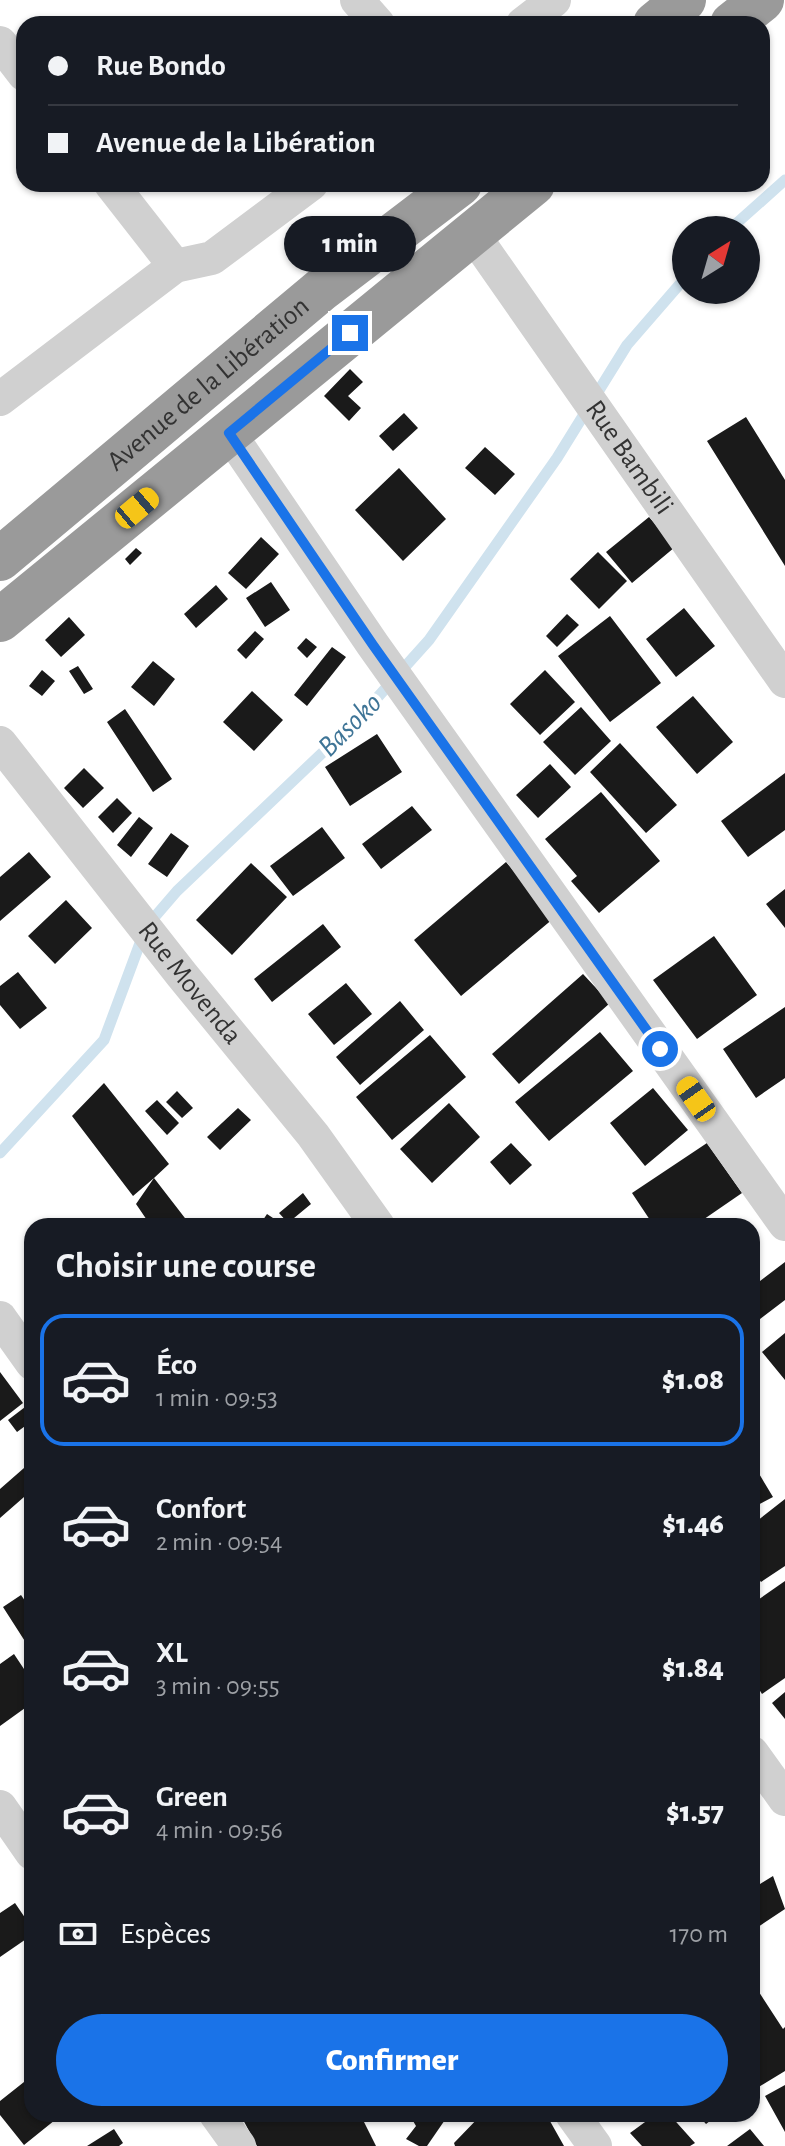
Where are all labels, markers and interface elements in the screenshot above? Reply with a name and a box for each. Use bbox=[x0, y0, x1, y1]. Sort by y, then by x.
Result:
text: Rue Bondo bbox=[96, 51, 226, 81]
text: Avenue de la Libération bbox=[96, 128, 376, 158]
north arrow bbox=[672, 216, 760, 304]
map controls bbox=[672, 216, 760, 304]
callout: 1 min bbox=[284, 217, 416, 273]
text: 1 min bbox=[322, 231, 378, 257]
street label: Avenue de la Libération bbox=[102, 292, 315, 477]
route end bbox=[332, 315, 368, 351]
street label: Rue Bambili bbox=[580, 396, 678, 520]
car bbox=[111, 483, 163, 533]
water label: Basoko bbox=[313, 688, 387, 762]
street label: Rue Movenda bbox=[132, 917, 247, 1050]
route start bbox=[642, 1031, 678, 1067]
car bbox=[672, 1072, 720, 1126]
text: Choisir une course bbox=[56, 1248, 316, 1284]
icon: car bbox=[60, 1344, 132, 1416]
text: Éco bbox=[156, 1350, 197, 1380]
text: $1.08 bbox=[662, 1365, 724, 1395]
text: 1 min · 09:53 bbox=[156, 1385, 278, 1411]
icon: car bbox=[60, 1488, 132, 1560]
text: Confort bbox=[156, 1494, 246, 1524]
text: $1.46 bbox=[662, 1509, 724, 1539]
text: 2 min · 09:54 bbox=[156, 1529, 282, 1555]
icon: car bbox=[60, 1632, 132, 1704]
text: XL bbox=[156, 1638, 188, 1668]
text: $1.84 bbox=[662, 1653, 724, 1683]
text: 3 min · 09:55 bbox=[156, 1673, 280, 1699]
icon: car bbox=[60, 1776, 132, 1848]
text: Green bbox=[156, 1782, 228, 1812]
text: $1.57 bbox=[666, 1797, 724, 1827]
text: 4 min · 09:56 bbox=[156, 1817, 283, 1843]
icon: cash bbox=[56, 1912, 100, 1956]
text: Espèces bbox=[120, 1919, 211, 1949]
text: 170 m bbox=[669, 1921, 728, 1947]
button: Confirmer bbox=[56, 2014, 728, 2106]

